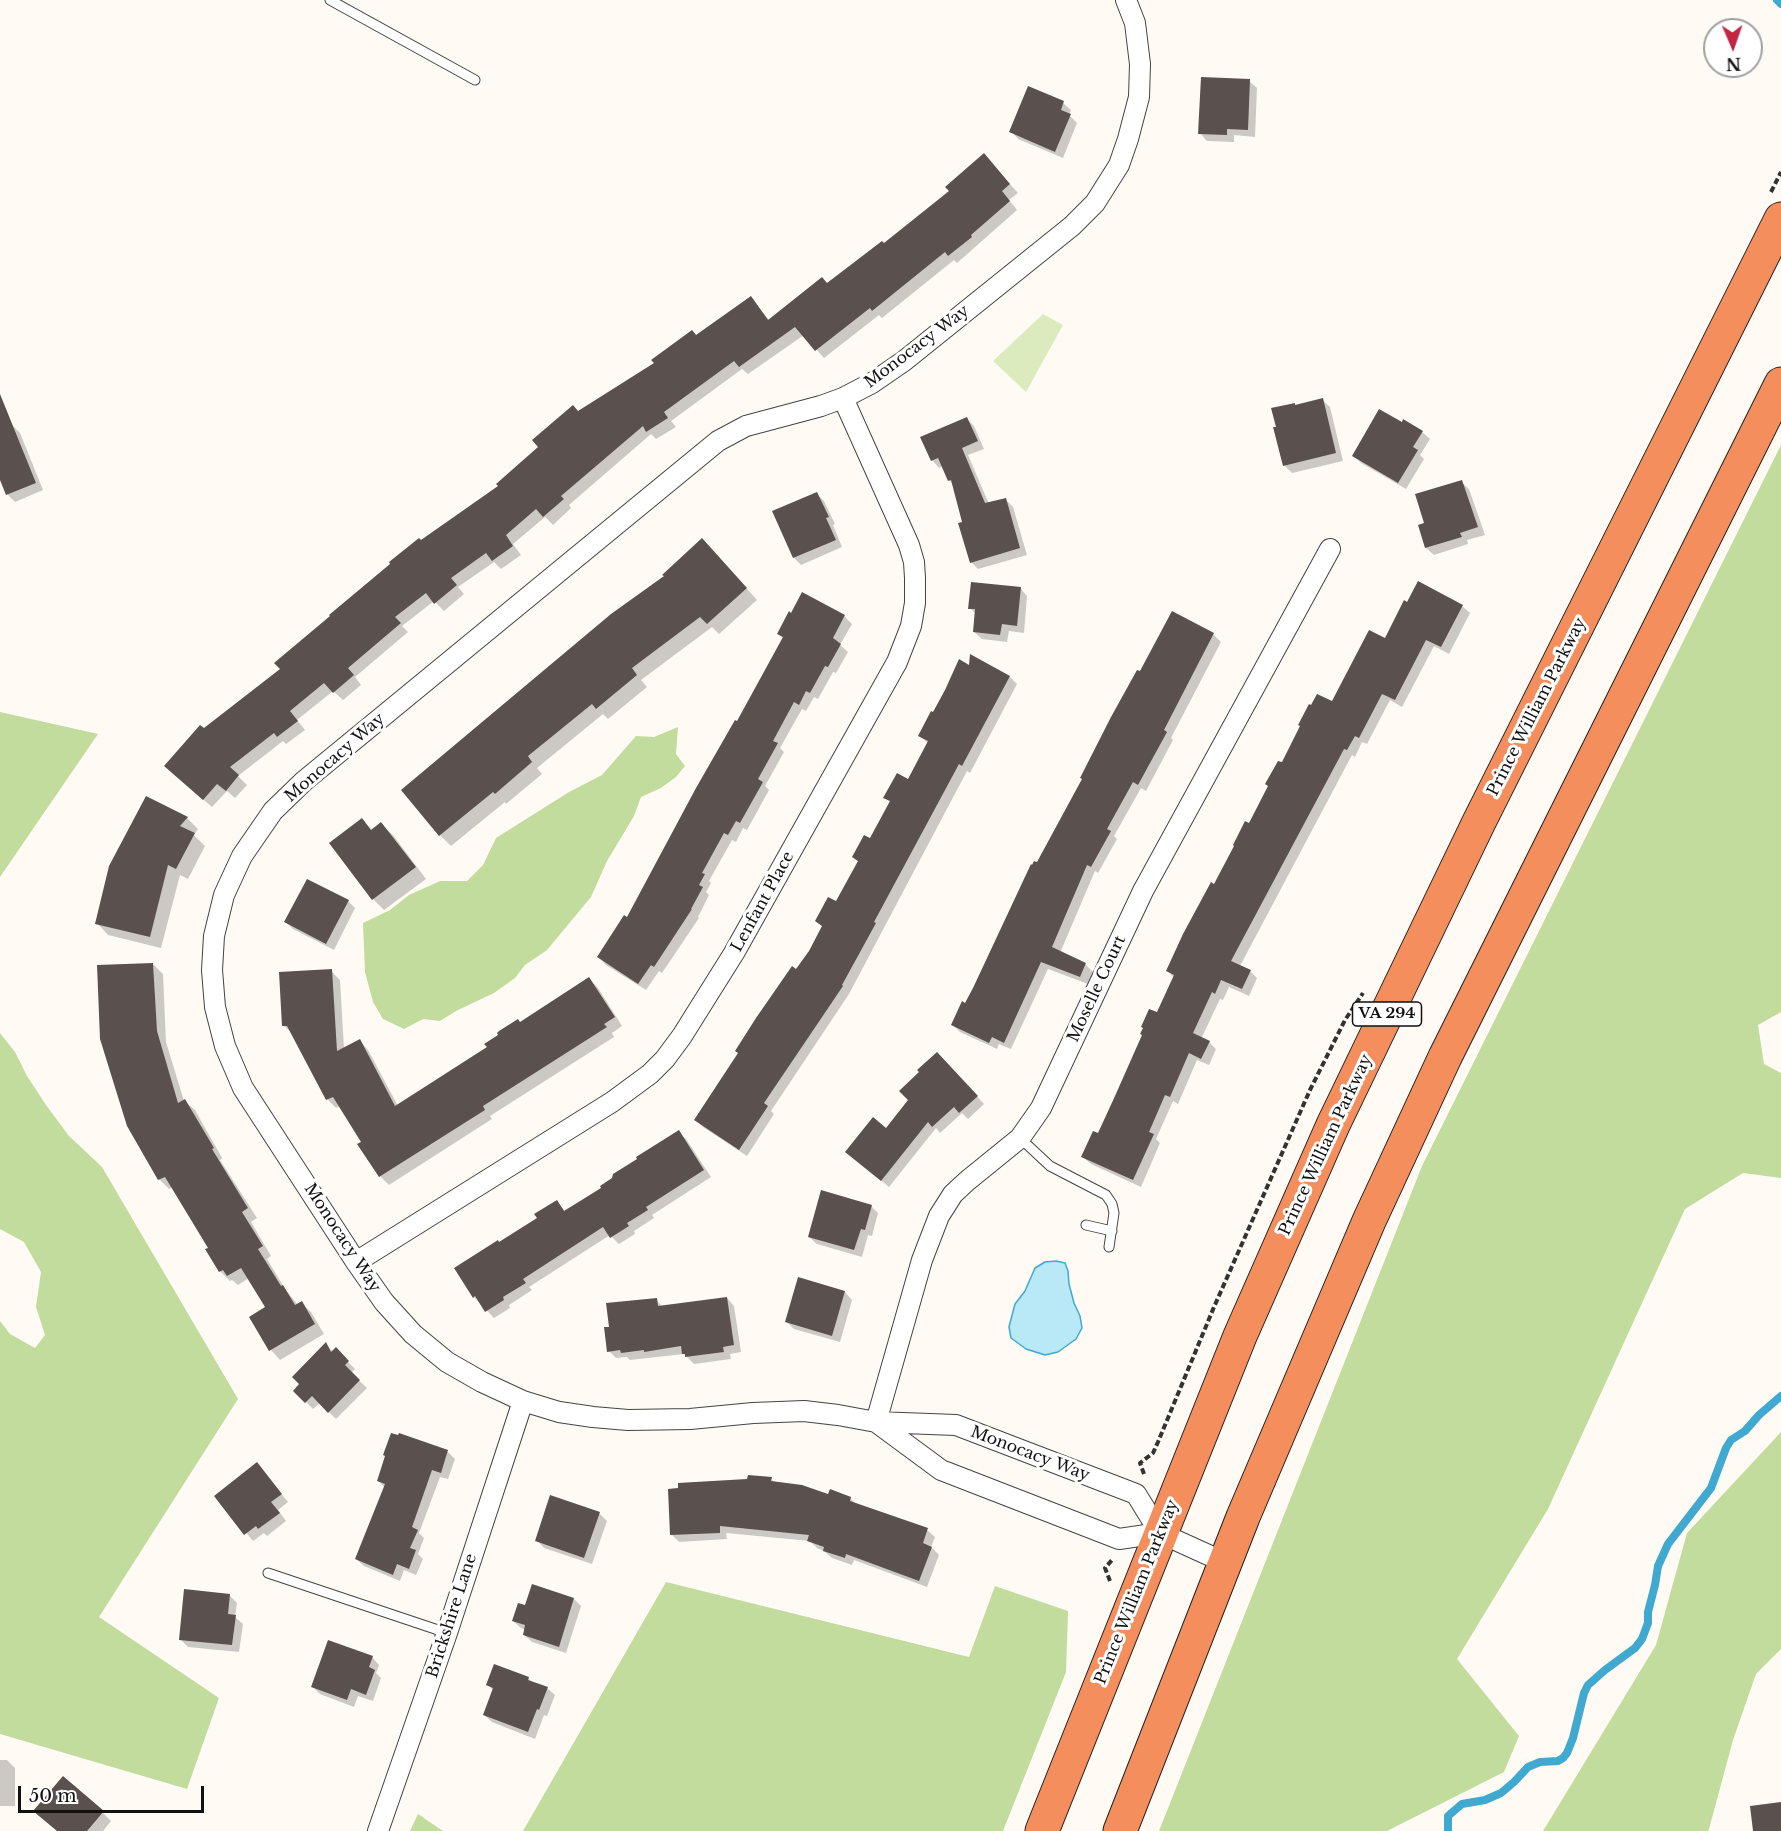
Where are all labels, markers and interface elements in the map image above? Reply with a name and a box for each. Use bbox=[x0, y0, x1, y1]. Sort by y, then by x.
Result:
north arrow bbox=[1703, 18, 1763, 78]
text: N bbox=[1726, 54, 1741, 74]
street label: Monocacy Way bbox=[861, 301, 973, 393]
street label: Prince William Parkway bbox=[1484, 615, 1590, 799]
street label: Monocacy Way bbox=[281, 709, 389, 807]
street label: Lenfant Place bbox=[728, 848, 798, 956]
street label: Moselle Court bbox=[1064, 932, 1130, 1046]
road number: VA 294 bbox=[1352, 1002, 1422, 1026]
street label: Prince William Parkway bbox=[1276, 1051, 1376, 1239]
street label: Monocacy Way bbox=[300, 1180, 384, 1296]
street label: Monocacy Way bbox=[968, 1422, 1092, 1486]
street label: Prince William Parkway bbox=[1091, 1497, 1183, 1687]
street label: Brickshire Lane bbox=[423, 1551, 481, 1681]
scale bar bbox=[21, 1774, 207, 1812]
text: 50 m bbox=[29, 1785, 77, 1807]

